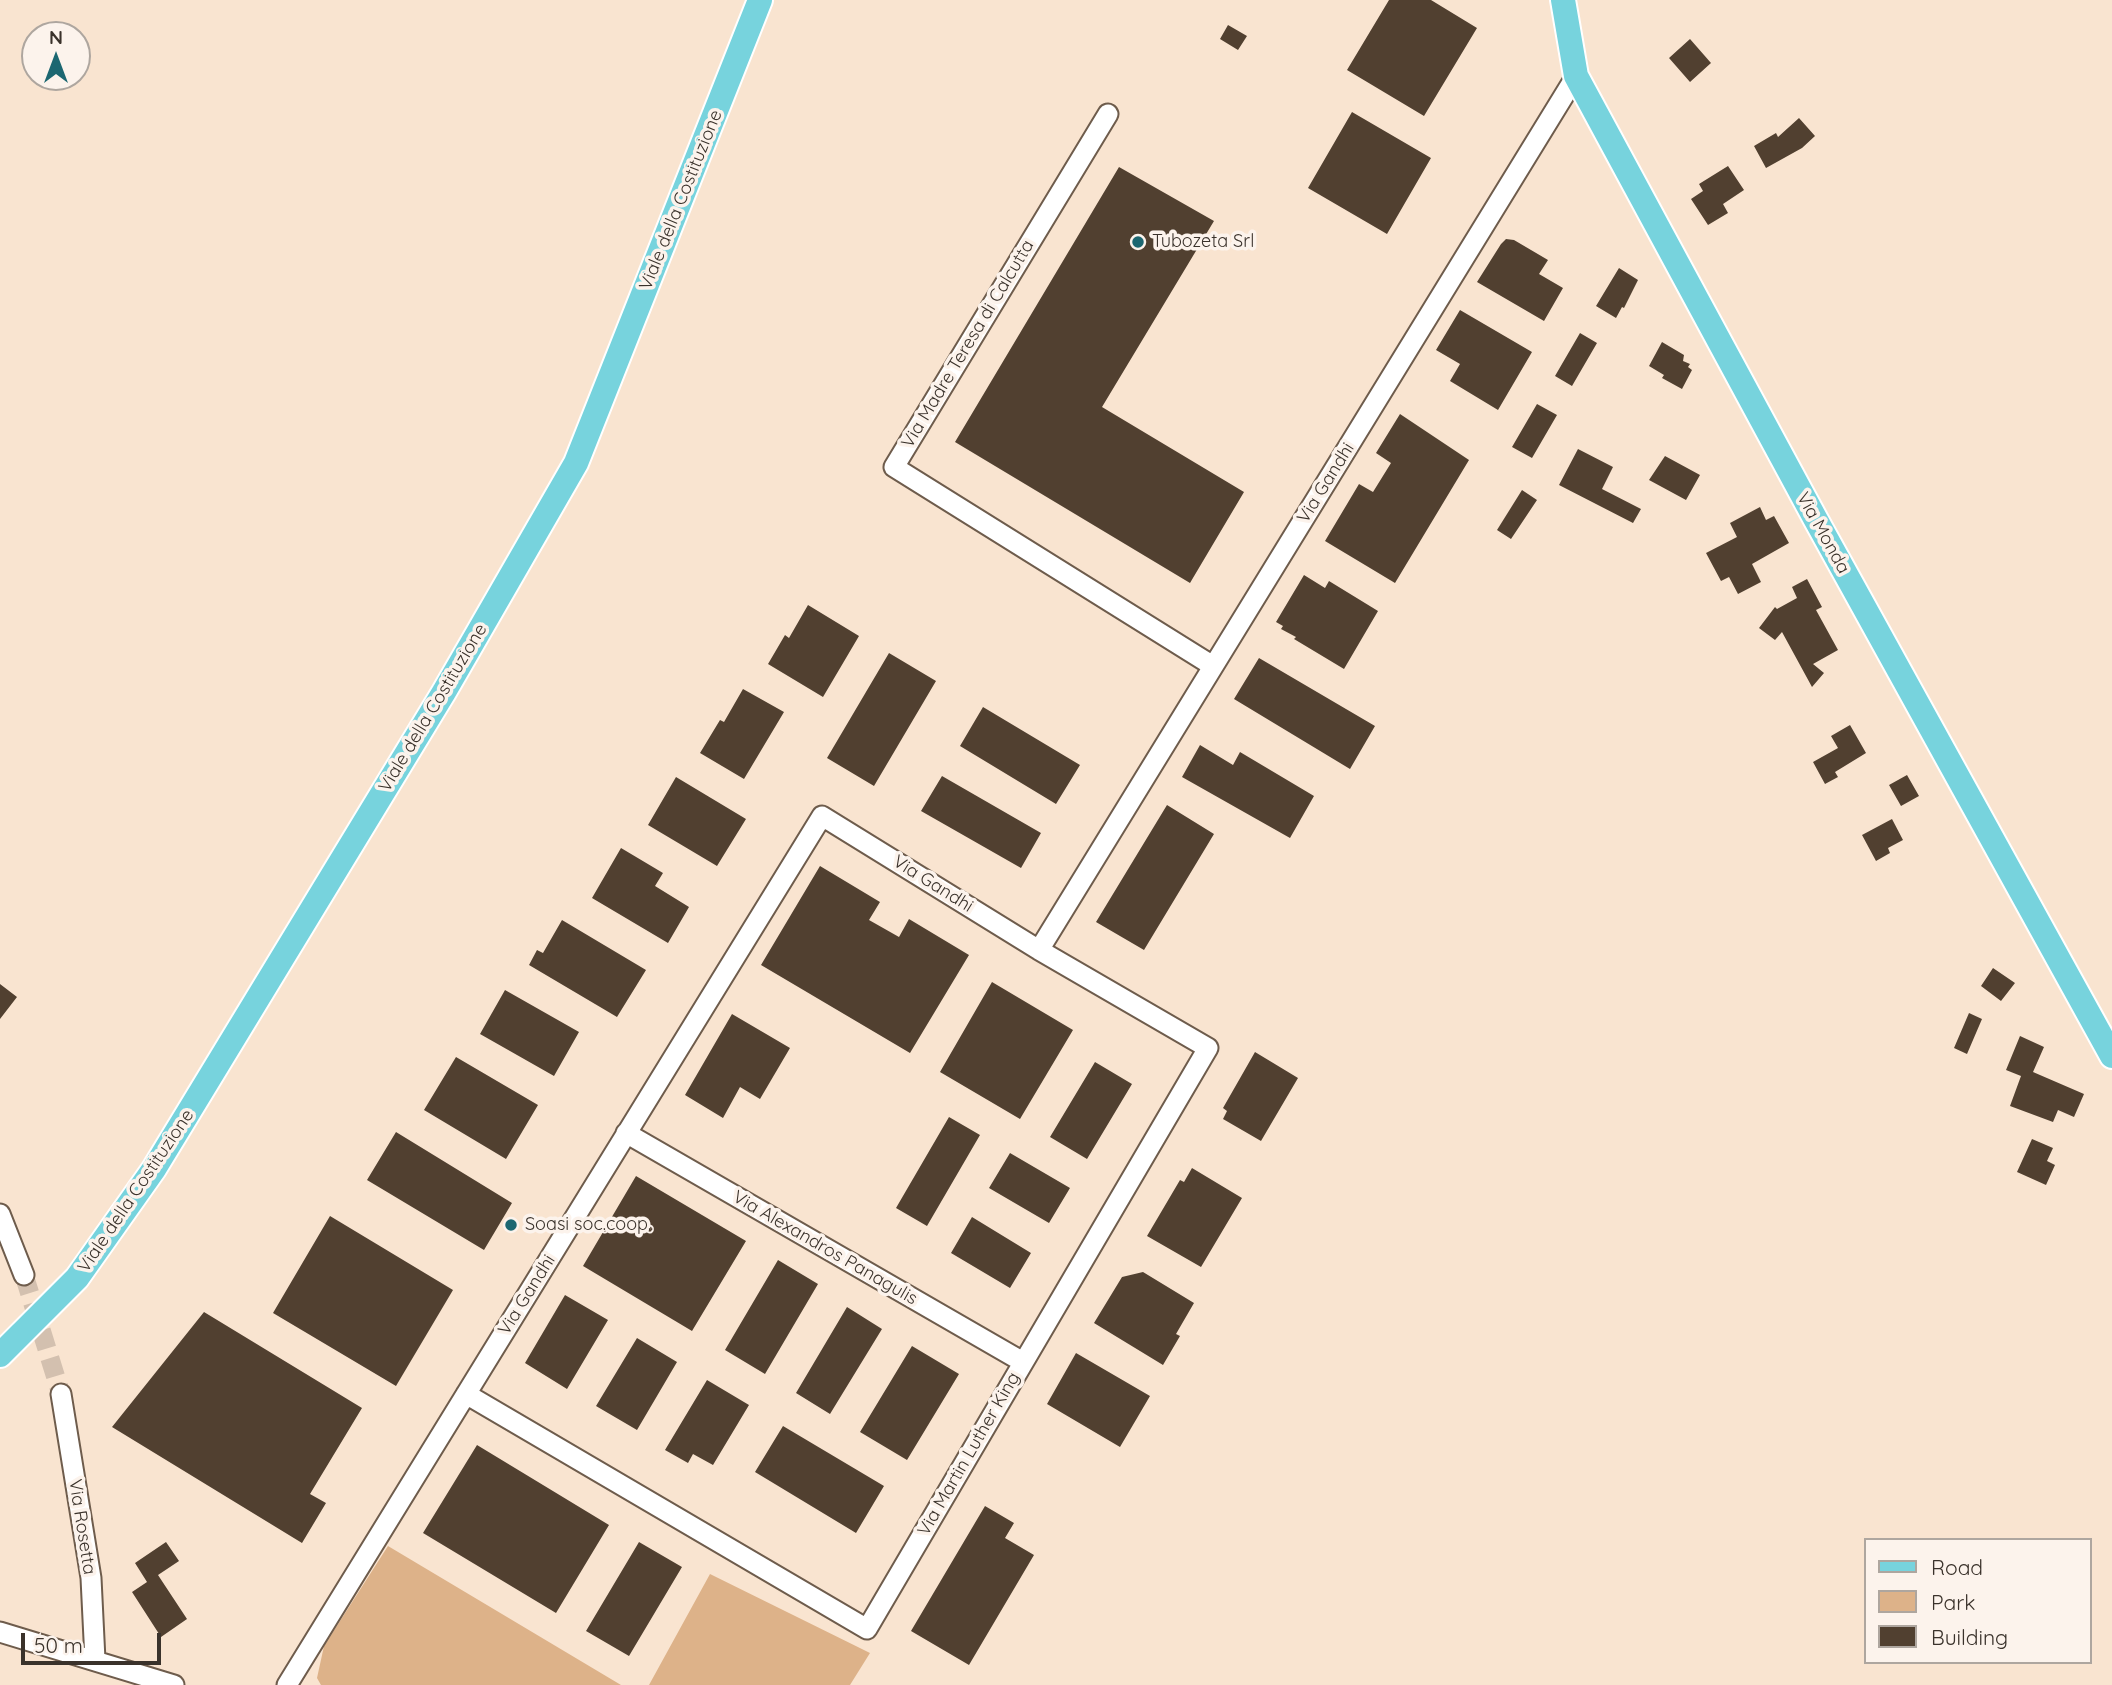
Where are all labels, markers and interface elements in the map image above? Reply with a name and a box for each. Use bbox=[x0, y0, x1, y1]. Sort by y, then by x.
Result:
north arrow bbox=[21, 21, 91, 91]
text: N bbox=[49, 25, 63, 49]
street label: Viale della Costituzione bbox=[635, 107, 727, 293]
place label: Tubozeta Srl bbox=[1152, 231, 1254, 253]
marker: Tubozeta Srl bbox=[1130, 234, 1146, 250]
street label: Via Madre Teresa di Calcutta bbox=[897, 236, 1039, 452]
street label: Via Gandhi bbox=[1293, 439, 1359, 527]
street label: Via Monda bbox=[1792, 489, 1854, 577]
street label: Viale della Costituzione bbox=[374, 620, 492, 796]
street label: Via Gandhi bbox=[889, 851, 977, 917]
street label: Viale della Costituzione bbox=[73, 1105, 199, 1277]
street label: Via Alexandros Panagulis bbox=[729, 1186, 921, 1310]
place label: Soasi soc.coop. bbox=[525, 1214, 651, 1236]
marker: Soasi soc.coop. bbox=[503, 1217, 519, 1233]
street label: Via Gandhi bbox=[494, 1251, 560, 1339]
street label: Via Martin Luther King bbox=[913, 1368, 1025, 1540]
street label: Via Rosetta bbox=[64, 1478, 100, 1576]
legend bbox=[1864, 1538, 2091, 1664]
text: Road bbox=[1931, 1554, 1983, 1580]
text: Park bbox=[1931, 1589, 1975, 1615]
scale bar bbox=[24, 1618, 164, 1662]
text: Building bbox=[1931, 1624, 2008, 1650]
text: 50 m bbox=[34, 1632, 83, 1658]

